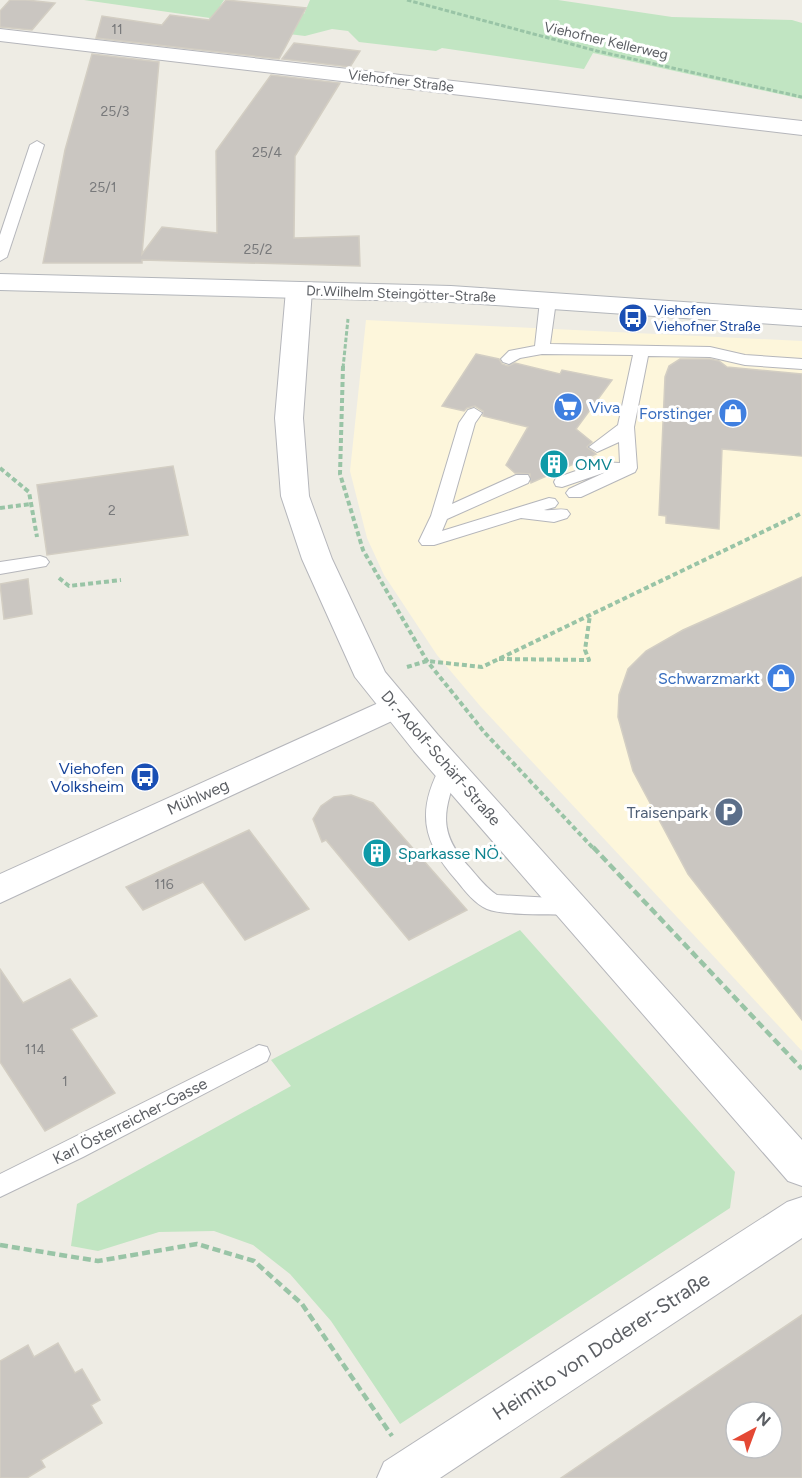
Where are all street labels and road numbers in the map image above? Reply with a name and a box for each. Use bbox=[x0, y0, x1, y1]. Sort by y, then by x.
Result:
street label: Viehofner Kellerweg bbox=[542, 18, 670, 64]
street label: Viehofner Straße bbox=[347, 66, 455, 96]
street label: Dr.Wilhelm Steingötter-Straße bbox=[306, 282, 497, 306]
street label: Dr.-Adolf-Schärf-Straße bbox=[377, 687, 505, 830]
street label: Mühlweg bbox=[164, 775, 232, 819]
street label: Karl Österreicher-Gasse bbox=[50, 1074, 211, 1168]
street label: Heimito von Doderer-Straße bbox=[488, 1267, 714, 1425]

